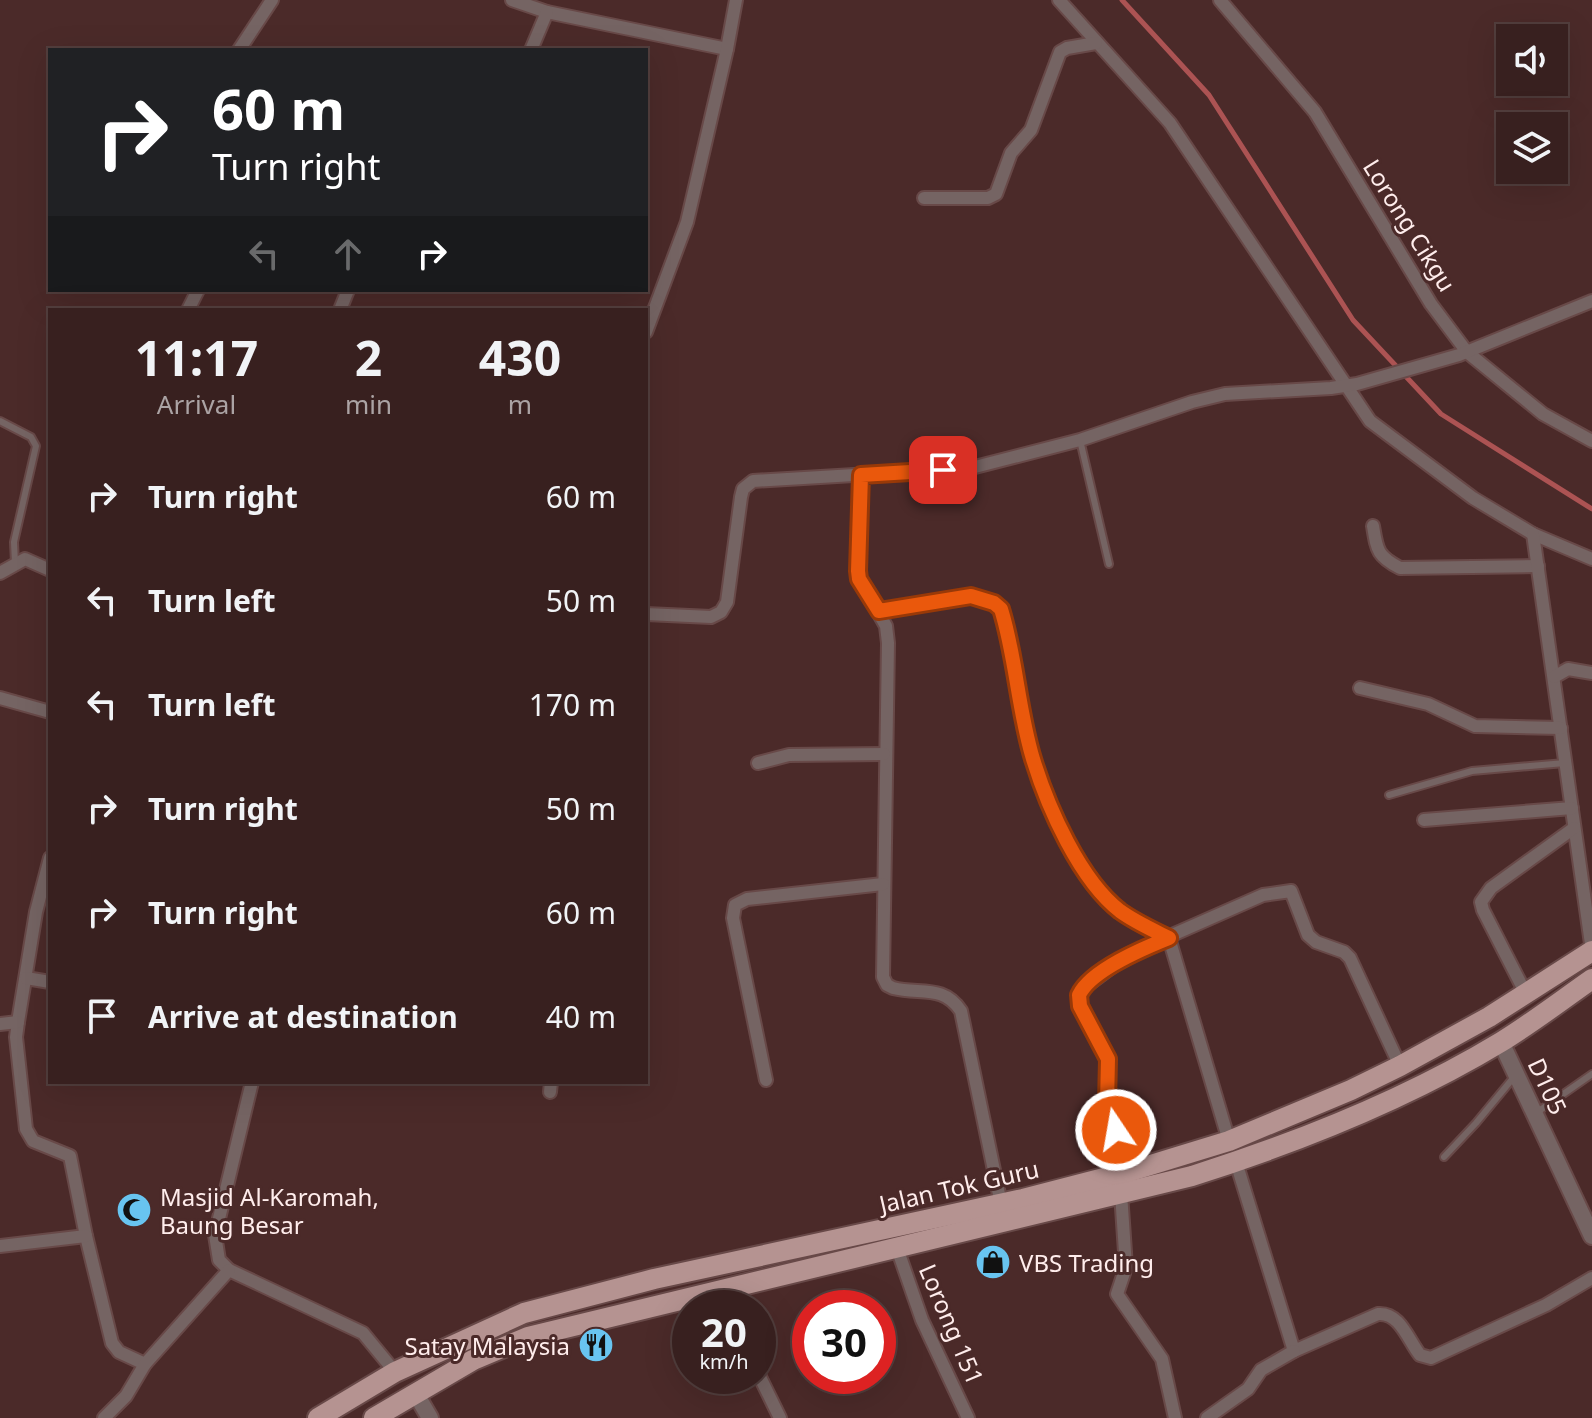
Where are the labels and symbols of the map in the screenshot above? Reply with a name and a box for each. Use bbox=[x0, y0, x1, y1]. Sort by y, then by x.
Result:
street label: Lorong Cikgu bbox=[1356, 152, 1464, 298]
pin bbox=[909, 436, 977, 504]
street label: D105 bbox=[1521, 1052, 1575, 1120]
position arrow bbox=[1074, 1088, 1158, 1172]
street label: Jalan Tok Guru bbox=[874, 1152, 1042, 1221]
place label: Masjid Al-Karomah, Baung Besar bbox=[160, 1180, 379, 1241]
mosque icon: Masjid Al-Karomah, Baung Besar bbox=[115, 1191, 153, 1229]
shop icon: VBS Trading bbox=[974, 1243, 1012, 1281]
place label: VBS Trading bbox=[1019, 1246, 1154, 1279]
street label: Lorong 151 bbox=[912, 1259, 992, 1389]
speed limit sign: 30 bbox=[792, 1290, 896, 1394]
restaurant icon: Satay Malaysia bbox=[577, 1326, 615, 1364]
place label: Satay Malaysia bbox=[404, 1329, 570, 1362]

